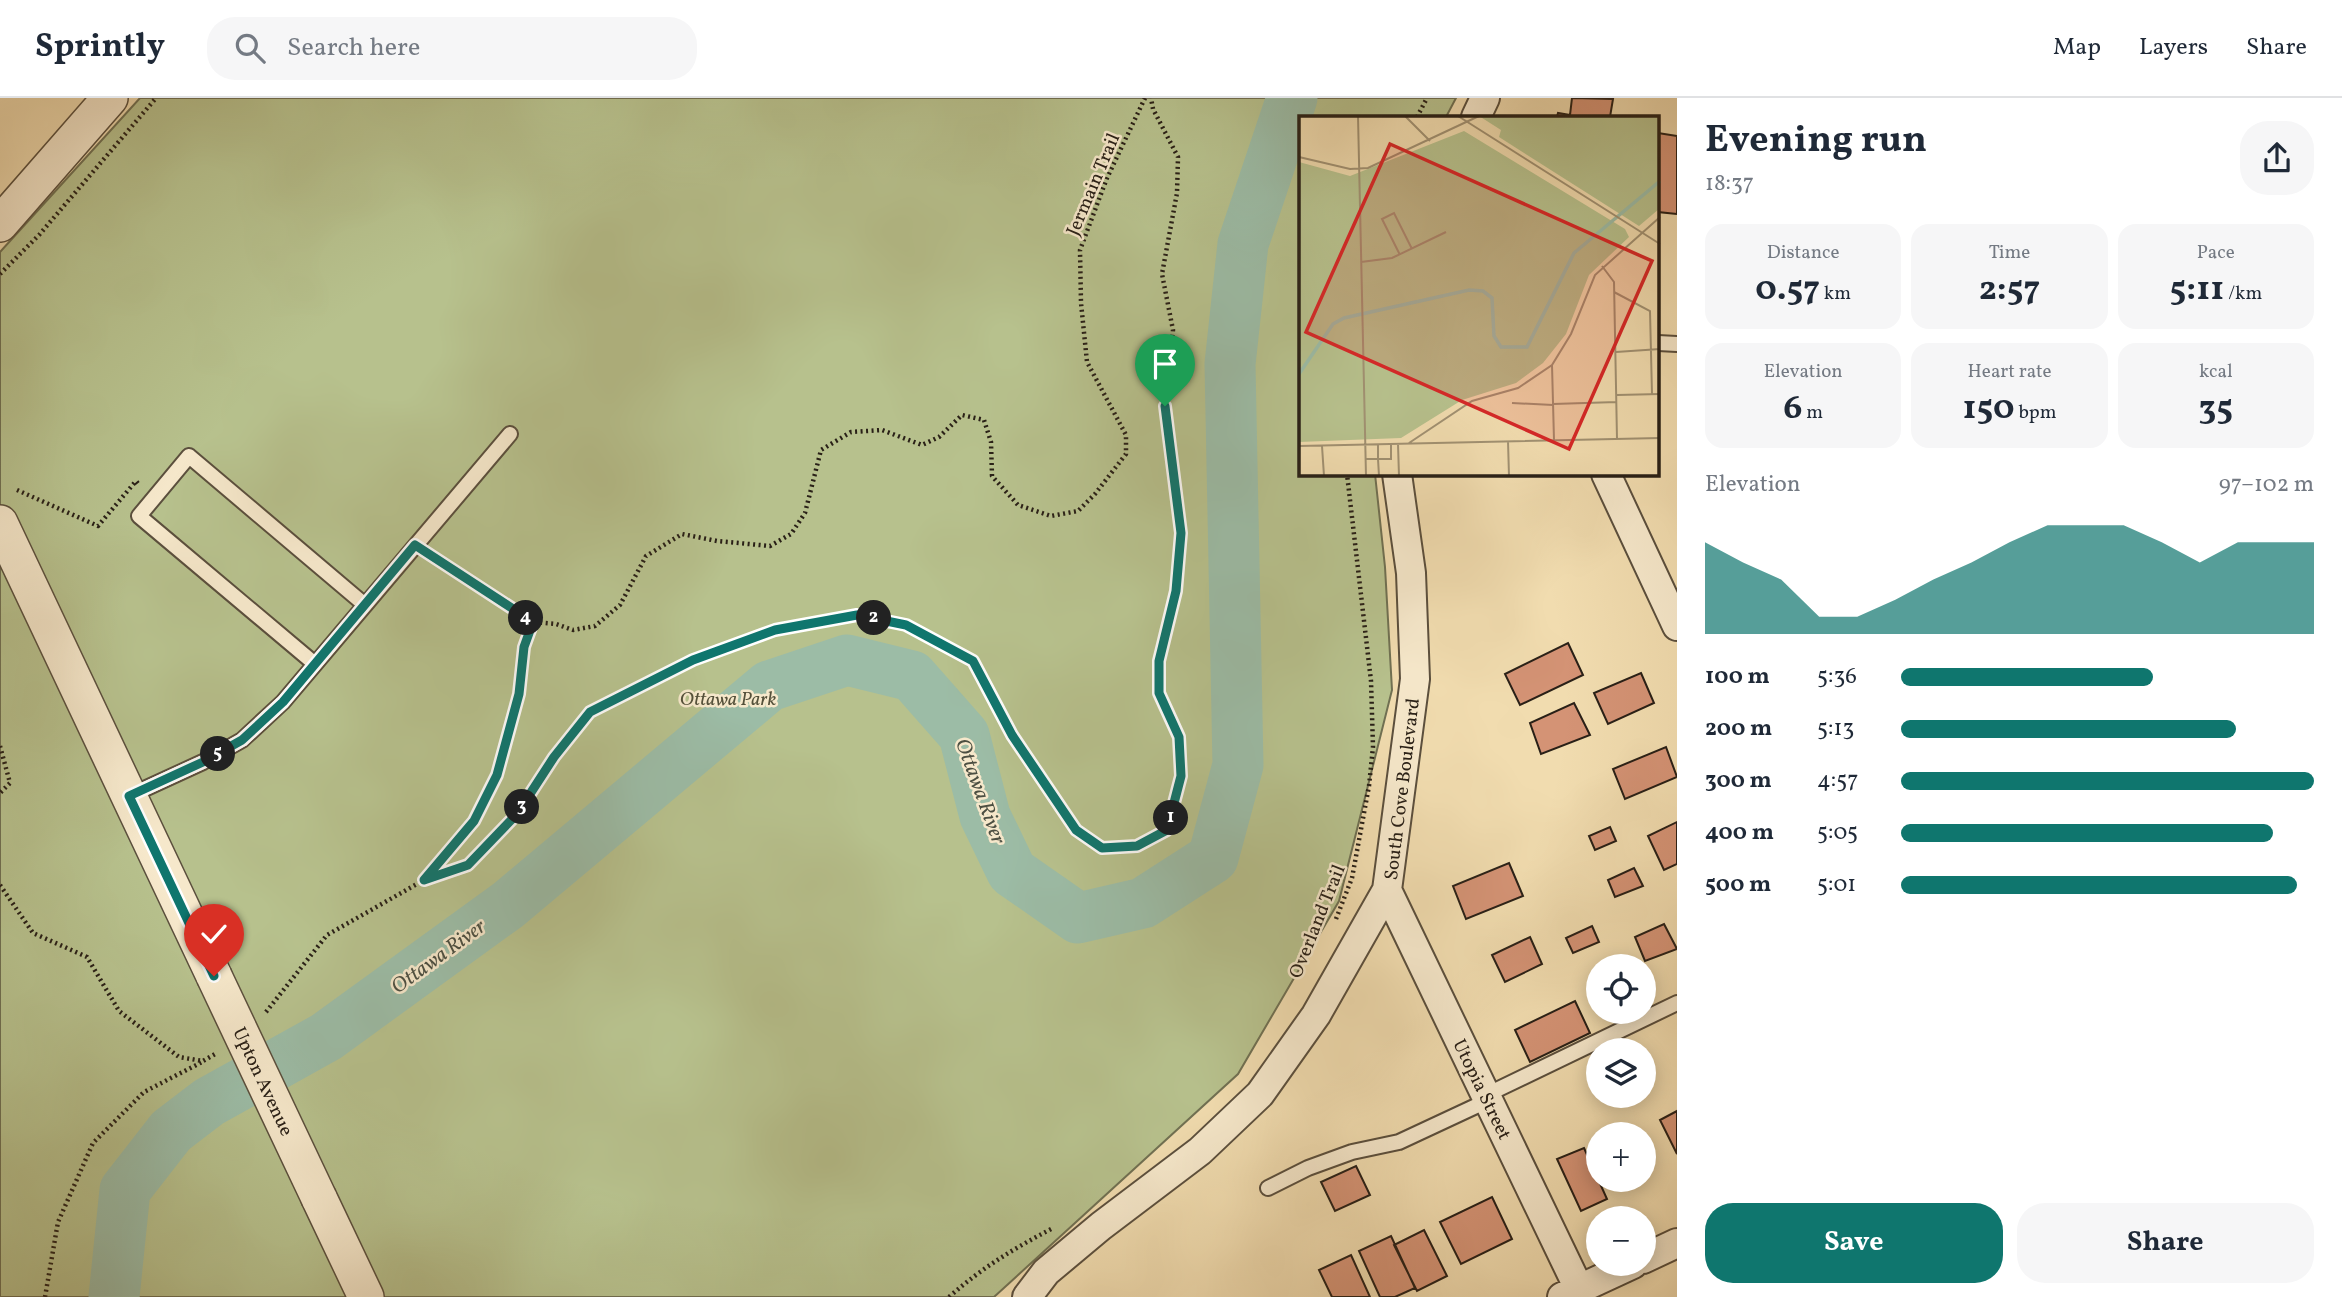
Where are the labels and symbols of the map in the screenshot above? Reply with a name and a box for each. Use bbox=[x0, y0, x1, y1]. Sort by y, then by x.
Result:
inset map bbox=[1299, 116, 1660, 476]
street label: Jermain Trail bbox=[1061, 129, 1127, 240]
pin bbox=[1135, 334, 1195, 406]
pin: 4 bbox=[508, 601, 544, 636]
pin: 2 bbox=[856, 601, 892, 636]
park label: Ottawa Park bbox=[680, 687, 776, 713]
street label: South Cove Boulevard bbox=[1379, 697, 1427, 882]
water label: Ottawa River bbox=[947, 735, 1012, 849]
pin: 5 bbox=[200, 736, 235, 772]
pin: 3 bbox=[504, 790, 540, 824]
pin: 1 bbox=[1154, 800, 1188, 836]
street label: Overland Trail bbox=[1283, 861, 1353, 982]
pin bbox=[184, 904, 244, 976]
water label: Ottawa River bbox=[386, 913, 492, 1001]
street label: Upton Avenue bbox=[226, 1023, 299, 1141]
street label: Utopia Street bbox=[1446, 1035, 1517, 1145]

